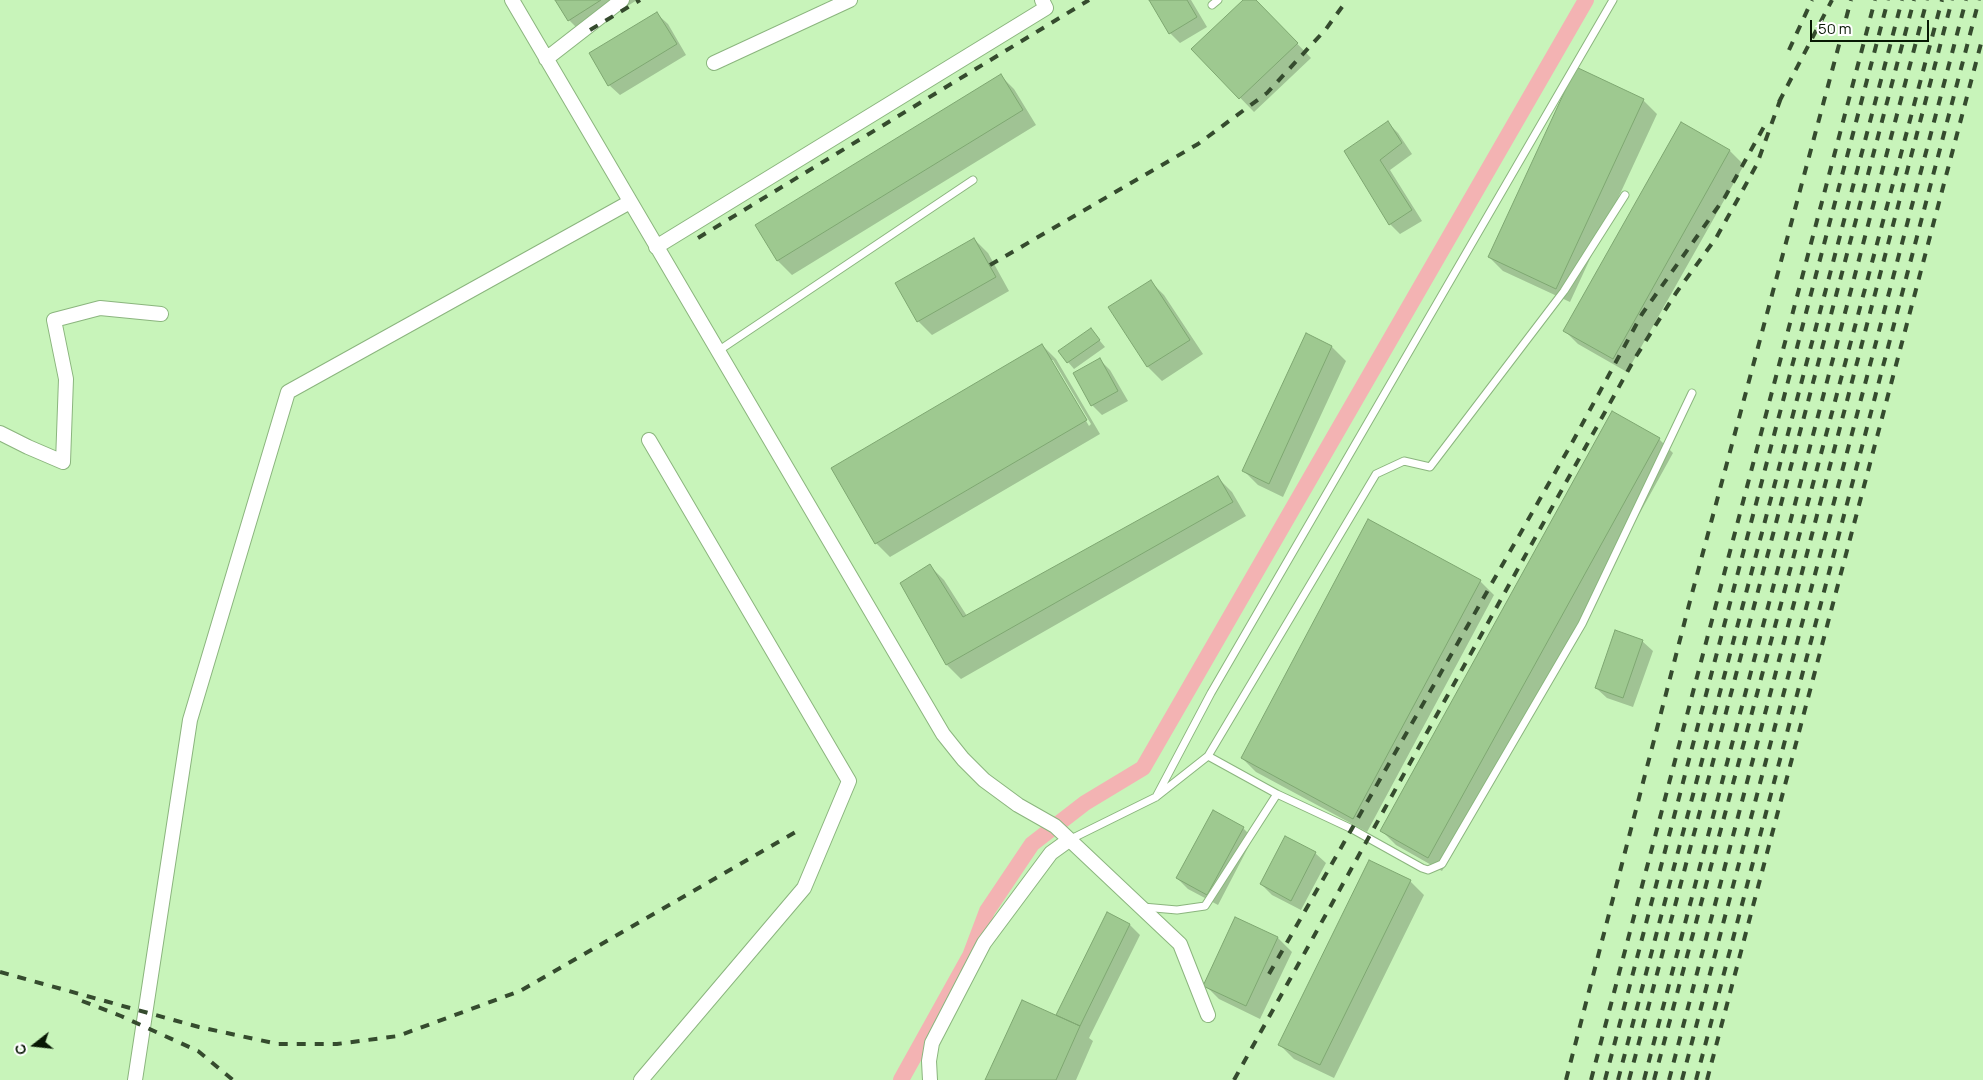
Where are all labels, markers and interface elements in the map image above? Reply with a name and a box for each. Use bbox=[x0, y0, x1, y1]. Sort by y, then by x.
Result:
scale bar bbox=[1813, 10, 1932, 42]
text: 50 m bbox=[1818, 18, 1852, 39]
north arrow bbox=[10, 1020, 60, 1070]
text: С bbox=[10, 1042, 31, 1057]

